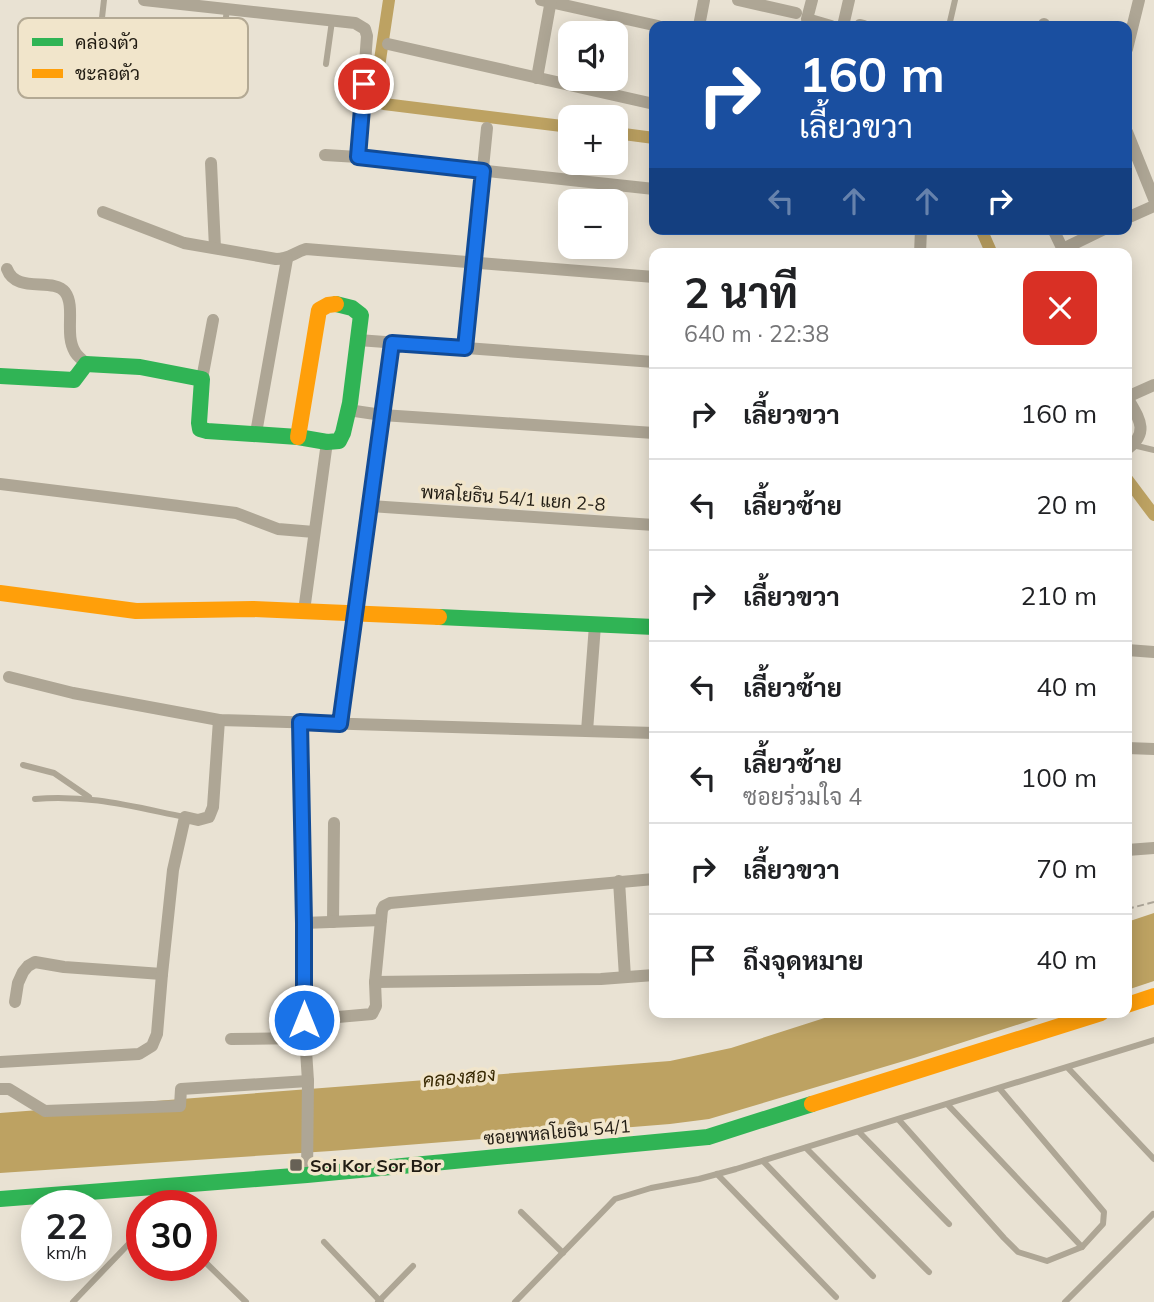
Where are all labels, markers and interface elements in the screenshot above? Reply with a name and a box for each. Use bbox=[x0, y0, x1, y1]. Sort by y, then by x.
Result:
legend bbox=[18, 18, 248, 98]
map controls bbox=[558, 21, 628, 259]
button: sound bbox=[558, 21, 628, 91]
text: คล่องตัว bbox=[75, 30, 139, 54]
text: 160 m bbox=[799, 43, 945, 104]
icon: right bbox=[684, 49, 775, 140]
pin bbox=[334, 54, 394, 114]
text: ชะลอตัว bbox=[75, 61, 140, 85]
icon: arrive bbox=[345, 65, 383, 103]
button: + bbox=[558, 105, 628, 175]
text: เลี้ยวขวา bbox=[799, 106, 913, 146]
icon: left bbox=[762, 182, 800, 220]
icon: ahead bbox=[835, 182, 873, 220]
icon: ahead bbox=[908, 182, 946, 220]
icon: right bbox=[981, 182, 1019, 220]
button: − bbox=[558, 189, 628, 259]
text: 2 นาที bbox=[684, 266, 798, 319]
button: close bbox=[1023, 271, 1097, 345]
text: 640 m · 22:38 bbox=[684, 319, 829, 348]
icon: right bbox=[684, 395, 722, 433]
text: 160 m bbox=[1021, 397, 1097, 430]
text: เลี้ยวขวา bbox=[743, 398, 840, 431]
street label: พหลโยธิน 54/1 แยก 2-8 bbox=[420, 479, 606, 516]
icon: left bbox=[684, 486, 722, 524]
text: 20 m bbox=[1036, 488, 1097, 521]
text: เลี้ยวซ้าย bbox=[743, 489, 842, 522]
icon: right bbox=[684, 577, 722, 615]
text: 210 m bbox=[1021, 579, 1097, 612]
text: เลี้ยวขวา bbox=[743, 580, 840, 613]
icon: left bbox=[684, 668, 722, 706]
text: 40 m bbox=[1036, 670, 1097, 703]
text: เลี้ยวซ้าย bbox=[743, 671, 842, 704]
text: เลี้ยวซ้าย bbox=[743, 747, 842, 780]
icon: left bbox=[684, 759, 722, 797]
text: 100 m bbox=[1021, 761, 1097, 794]
text: ซอยร่วมใจ 4 bbox=[743, 782, 862, 811]
icon: right bbox=[684, 850, 722, 888]
text: 70 m bbox=[1036, 852, 1097, 885]
text: เลี้ยวขวา bbox=[743, 853, 840, 886]
icon: arrive bbox=[684, 941, 722, 979]
text: 40 m bbox=[1036, 943, 1097, 976]
text: ถึงจุดหมาย bbox=[743, 944, 864, 977]
position arrow bbox=[267, 983, 341, 1057]
water label: คลองสอง bbox=[422, 1062, 497, 1092]
street label: ซอยพหลโยธิน 54/1 bbox=[482, 1113, 631, 1150]
place label: Soi Kor Sor Bor bbox=[310, 1154, 442, 1177]
marker: Soi Kor Sor Bor bbox=[288, 1157, 304, 1173]
speed limit sign: 30 bbox=[126, 1190, 217, 1281]
text: 22 bbox=[45, 1204, 88, 1248]
text: km/h bbox=[46, 1241, 87, 1264]

